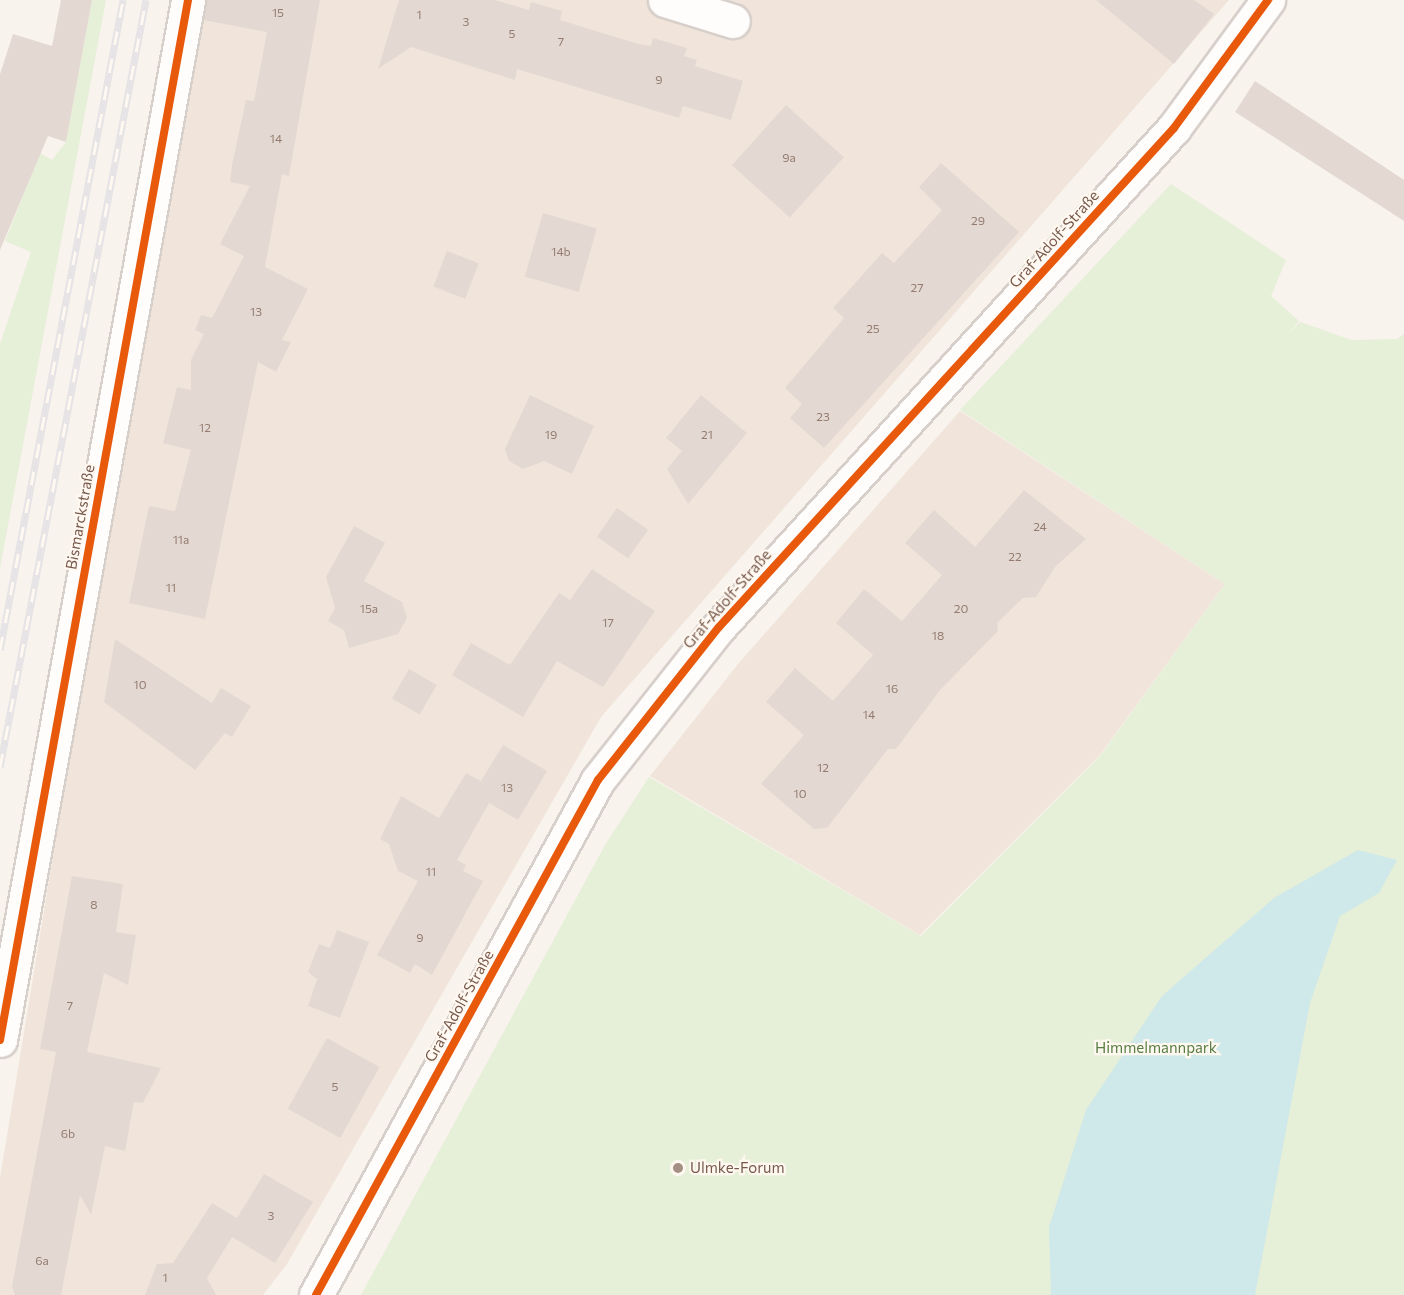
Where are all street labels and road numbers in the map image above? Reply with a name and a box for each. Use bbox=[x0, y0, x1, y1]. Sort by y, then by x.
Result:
street label: Graf-Adolf-Straße bbox=[1005, 186, 1103, 292]
street label: Bismarckstraße bbox=[62, 463, 98, 571]
street label: Graf-Adolf-Straße bbox=[679, 546, 775, 652]
street label: Graf-Adolf-Straße bbox=[421, 947, 497, 1065]

